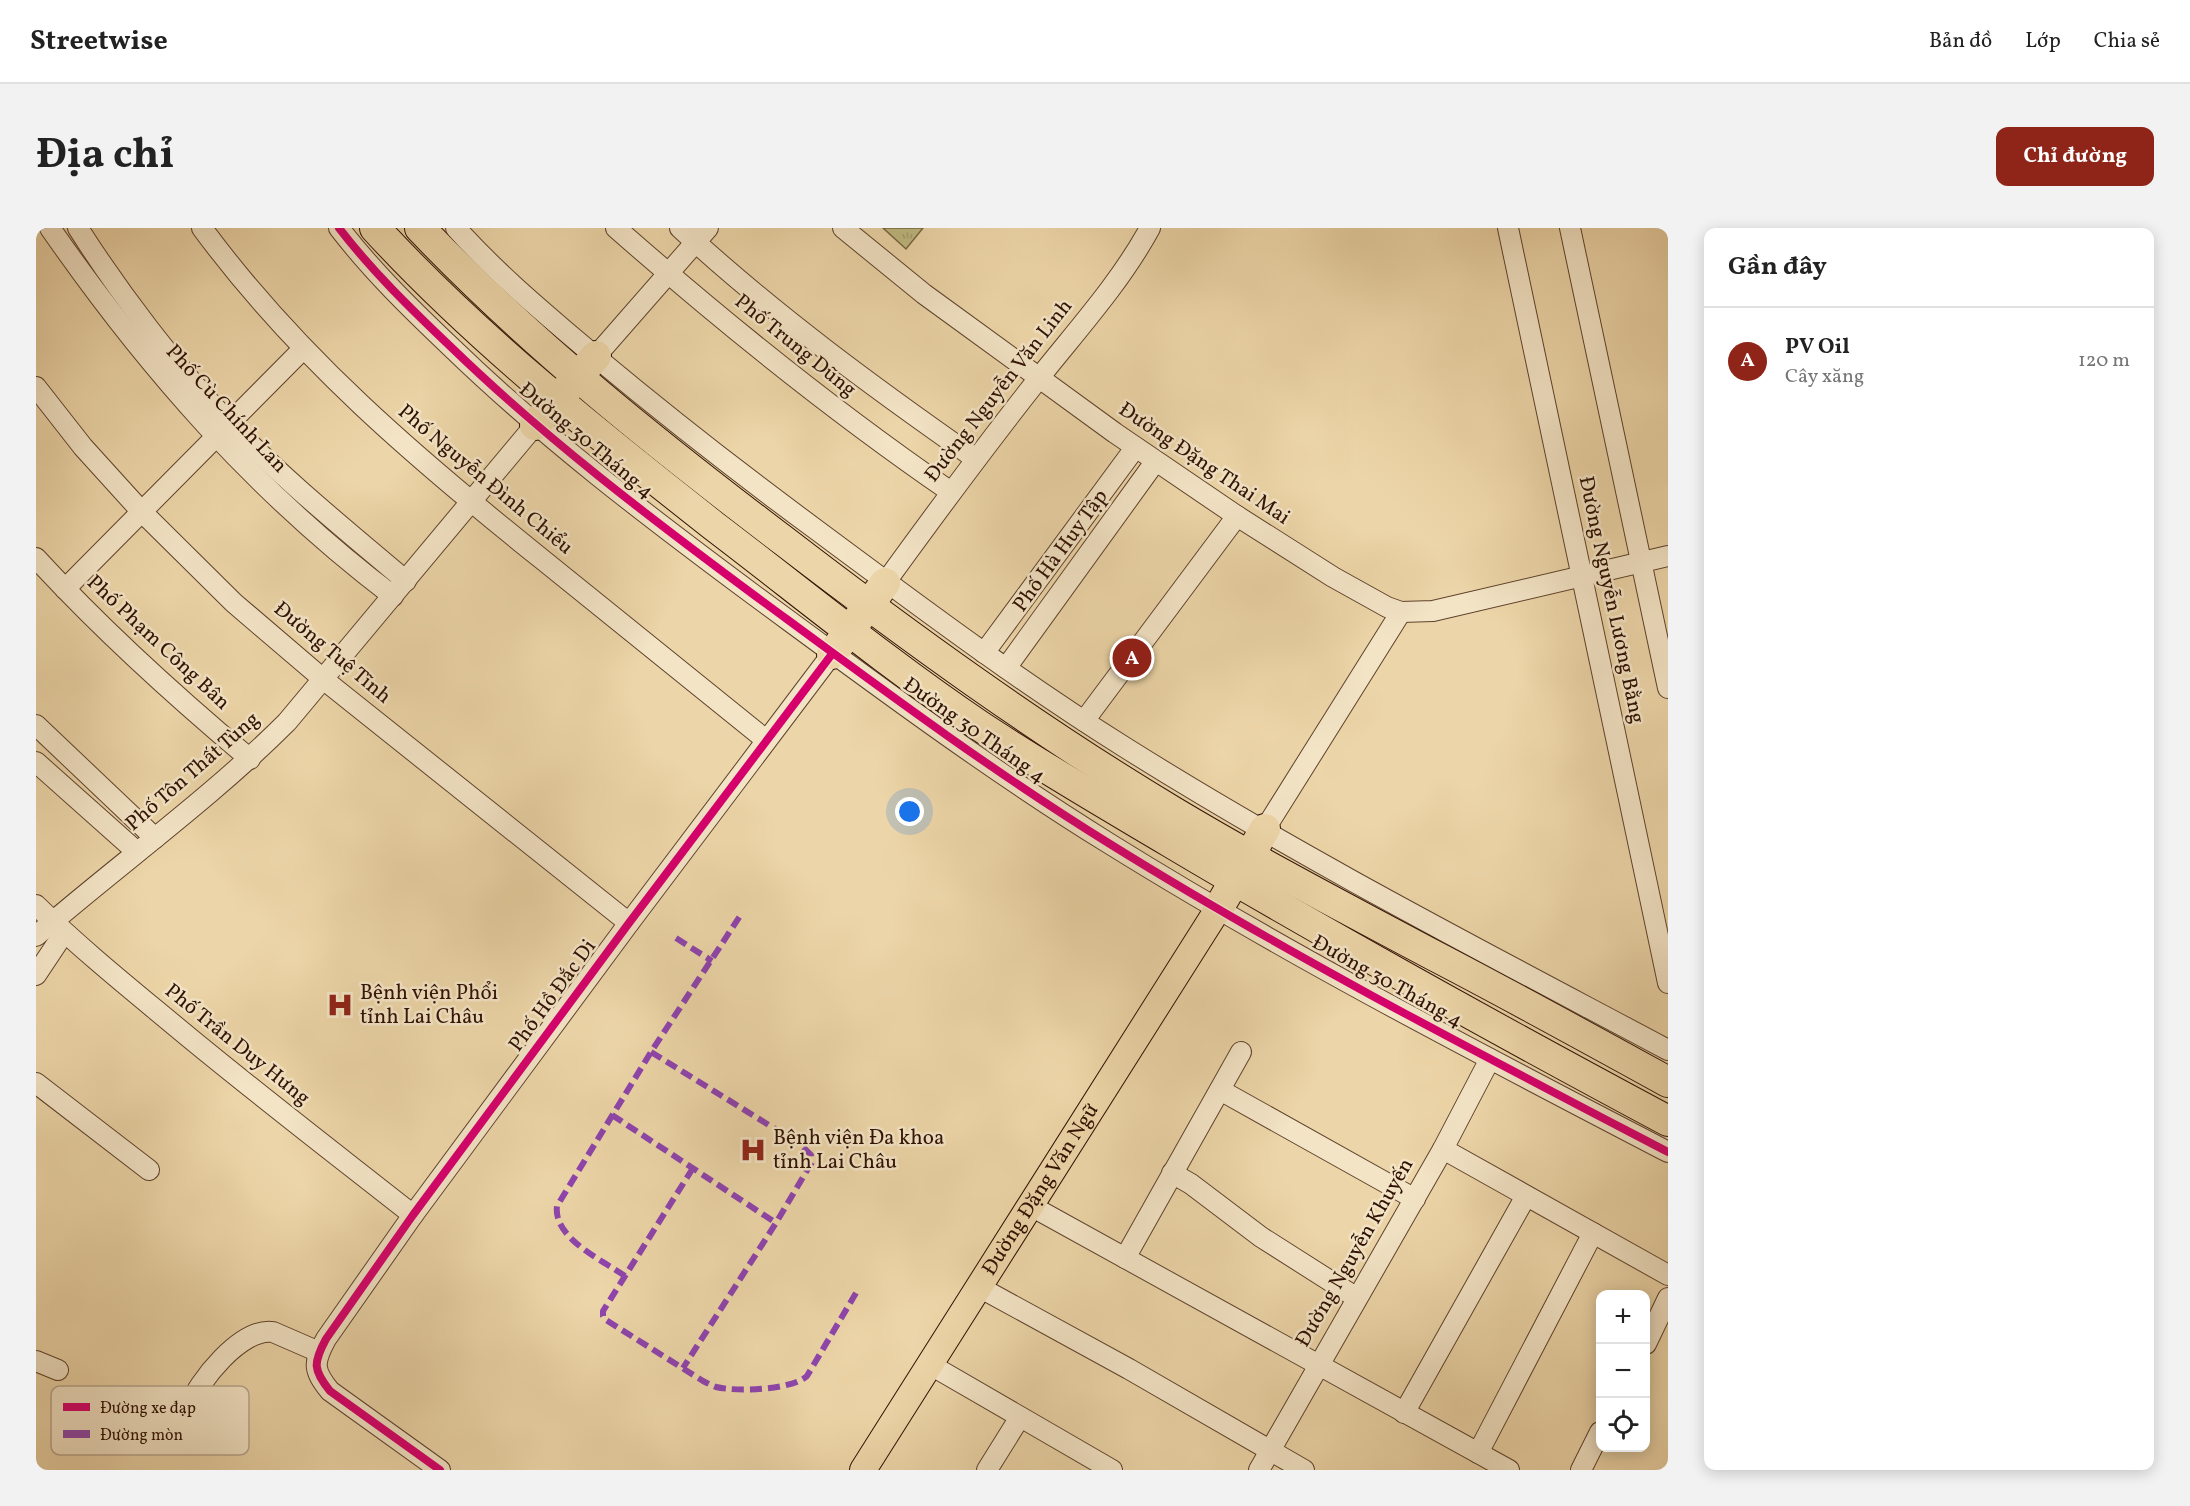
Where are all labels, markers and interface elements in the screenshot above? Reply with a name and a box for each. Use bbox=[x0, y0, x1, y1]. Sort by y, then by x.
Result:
text: Streetwise bbox=[30, 22, 168, 61]
text: Bản đồ bbox=[1929, 27, 1992, 56]
text: Lớp bbox=[2025, 27, 2061, 56]
text: Chia sẻ bbox=[2094, 27, 2160, 56]
text: Địa chỉ bbox=[36, 127, 174, 186]
button: Chỉ đường bbox=[1996, 127, 2154, 186]
text: Gần đây bbox=[1728, 249, 1827, 285]
street label: Phố Trung Dũng bbox=[728, 288, 862, 404]
street label: Đường Nguyễn Văn Linh bbox=[918, 293, 1080, 489]
text: PV Oil bbox=[1785, 332, 1850, 363]
street label: Phố Cù Chính Lan bbox=[159, 338, 293, 480]
text: A bbox=[1740, 347, 1755, 375]
text: 120 m bbox=[2078, 347, 2130, 375]
text: Cây xăng bbox=[1785, 363, 1864, 391]
street label: Đường 30 Tháng 4 bbox=[512, 376, 660, 506]
street label: Đường Đặng Thai Mai bbox=[1112, 396, 1296, 532]
street label: Phố Nguyễn Đình Chiểu bbox=[391, 398, 579, 562]
street label: Đường Nguyễn Lương Bằng bbox=[1571, 474, 1651, 726]
street label: Phố Hà Huy Tập bbox=[1007, 484, 1115, 618]
street label: Phố Phạm Công Bân bbox=[80, 569, 236, 717]
street label: Đường Tuệ Tĩnh bbox=[267, 595, 397, 711]
pin: A bbox=[1112, 636, 1152, 680]
street label: Đường 30 Tháng 4 bbox=[897, 671, 1051, 791]
street label: Phố Tôn Thất Tùng bbox=[120, 706, 266, 838]
your location bbox=[895, 797, 924, 826]
street label: Đường 30 Tháng 4 bbox=[1306, 929, 1468, 1035]
street label: Phố Hồ Đắc Di bbox=[502, 934, 604, 1058]
street label: Phố Trần Duy Hưng bbox=[158, 977, 316, 1113]
place label: Bệnh viện Phổi tỉnh Lai Châu bbox=[360, 979, 498, 1032]
hospital icon: Bệnh viện Phổi tỉnh Lai Châu bbox=[325, 990, 355, 1020]
street label: Đường Đặng Văn Ngữ bbox=[975, 1098, 1106, 1281]
place label: Bệnh viện Đa khoa tỉnh Lai Châu bbox=[773, 1124, 944, 1177]
hospital icon: Bệnh viện Đa khoa tỉnh Lai Châu bbox=[738, 1135, 768, 1165]
street label: Đường Nguyễn Khuyến bbox=[1289, 1153, 1421, 1353]
map controls bbox=[1596, 1290, 1650, 1452]
button: + bbox=[1596, 1290, 1650, 1344]
button: − bbox=[1596, 1344, 1650, 1398]
legend bbox=[51, 1386, 249, 1455]
text: Đường xe đạp bbox=[100, 1398, 196, 1420]
button: locate bbox=[1596, 1398, 1650, 1452]
text: Đường mòn bbox=[100, 1425, 183, 1447]

